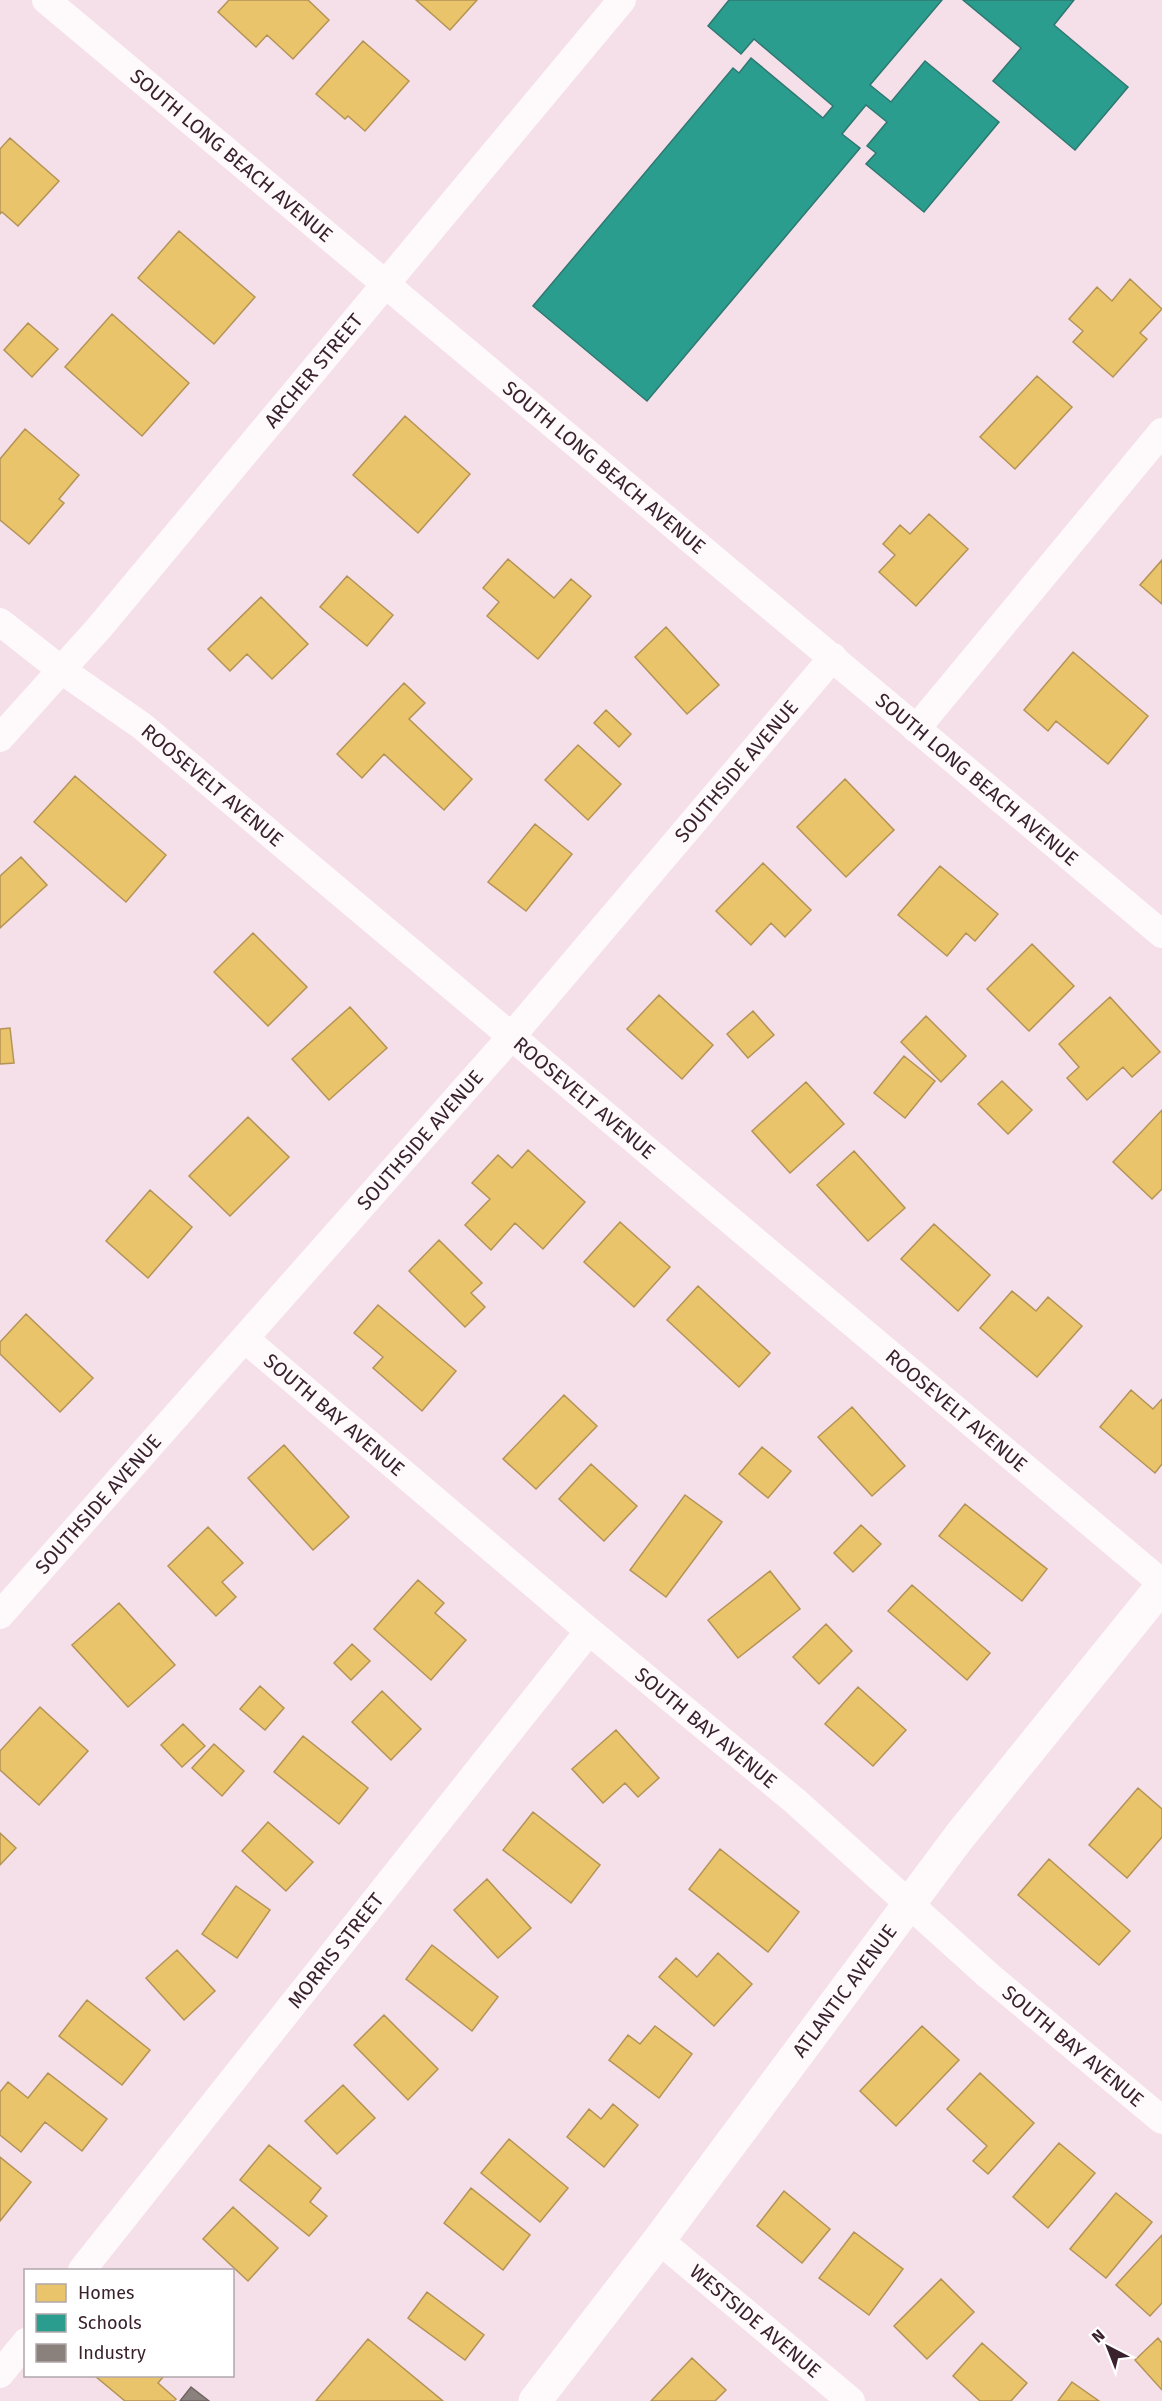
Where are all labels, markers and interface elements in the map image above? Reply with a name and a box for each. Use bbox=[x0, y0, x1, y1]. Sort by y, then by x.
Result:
street label: SOUTH LONG BEACH AVENUE bbox=[125, 64, 338, 247]
street label: ARCHER STREET bbox=[259, 308, 368, 432]
street label: SOUTH LONG BEACH AVENUE bbox=[498, 376, 710, 559]
street label: SOUTH LONG BEACH AVENUE bbox=[871, 688, 1083, 871]
street label: SOUTHSIDE AVENUE bbox=[670, 695, 803, 847]
street label: ROOSEVELT AVENUE bbox=[137, 719, 288, 851]
street label: ROOSEVELT AVENUE bbox=[509, 1031, 660, 1164]
street label: SOUTHSIDE AVENUE bbox=[352, 1065, 488, 1215]
street label: ROOSEVELT AVENUE bbox=[881, 1344, 1032, 1477]
street label: SOUTH BAY AVENUE bbox=[259, 1348, 409, 1481]
street label: SOUTHSIDE AVENUE bbox=[30, 1429, 166, 1579]
street label: SOUTH BAY AVENUE bbox=[630, 1662, 782, 1793]
street label: MORRIS STREET bbox=[283, 1887, 389, 2013]
street label: ATLANTIC AVENUE bbox=[787, 1920, 902, 2062]
street label: SOUTH BAY AVENUE bbox=[997, 1980, 1149, 2112]
street label: WESTSIDE AVENUE bbox=[685, 2259, 826, 2383]
legend bbox=[24, 2269, 234, 2377]
text: Homes bbox=[78, 2282, 134, 2304]
text: Schools bbox=[78, 2312, 142, 2334]
north arrow bbox=[1078, 2317, 1138, 2377]
text: N bbox=[1088, 2326, 1109, 2347]
text: Industry bbox=[78, 2342, 146, 2364]

